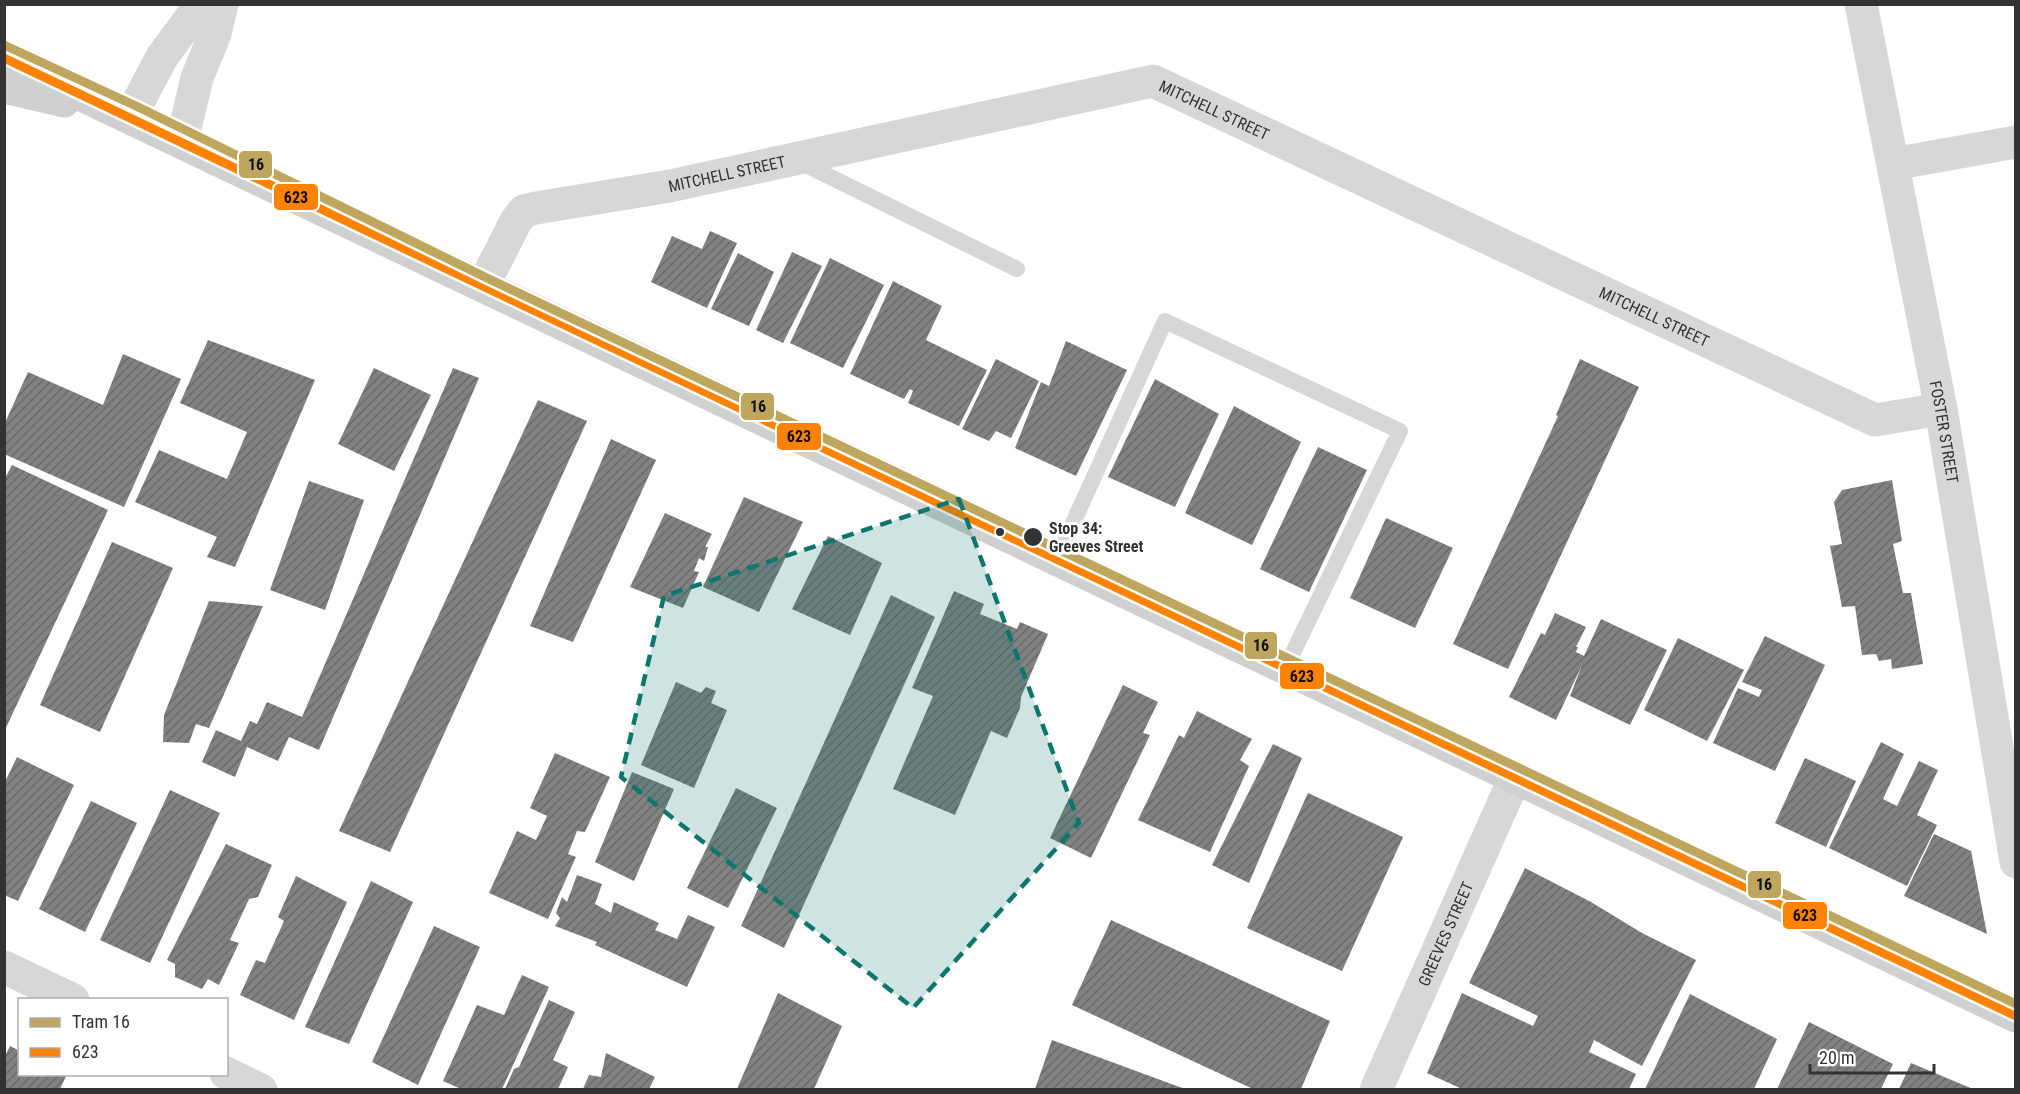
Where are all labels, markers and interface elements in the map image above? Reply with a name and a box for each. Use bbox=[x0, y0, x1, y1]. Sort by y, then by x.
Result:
street label: MITCHELL STREET bbox=[1156, 76, 1272, 144]
line badge: 16 bbox=[238, 150, 273, 179]
street label: MITCHELL STREET bbox=[666, 152, 787, 196]
text: 16 bbox=[248, 155, 264, 174]
line badge: 623 bbox=[273, 183, 319, 211]
text: 623 bbox=[284, 188, 308, 207]
street label: MITCHELL STREET bbox=[1596, 282, 1712, 350]
street label: FOSTER STREET bbox=[1926, 379, 1963, 485]
line badge: 16 bbox=[740, 392, 775, 421]
text: 16 bbox=[750, 397, 766, 416]
line badge: 623 bbox=[776, 422, 822, 451]
text: 623 bbox=[787, 427, 811, 446]
place label: Stop 34: Greeves Street bbox=[1049, 519, 1143, 556]
unlabelled marker bbox=[994, 526, 1006, 538]
marker: Stop 34: Greeves Street bbox=[1022, 526, 1044, 548]
line badge: 16 bbox=[1244, 631, 1278, 660]
text: 16 bbox=[1253, 636, 1269, 655]
line badge: 623 bbox=[1279, 662, 1325, 690]
text: 623 bbox=[1290, 667, 1314, 686]
line badge: 16 bbox=[1747, 870, 1782, 899]
text: 16 bbox=[1756, 875, 1772, 894]
street label: GREEVES STREET bbox=[1414, 879, 1477, 989]
line badge: 623 bbox=[1782, 901, 1828, 930]
text: 623 bbox=[1793, 906, 1817, 925]
legend bbox=[18, 998, 228, 1076]
text: Tram 16 bbox=[72, 1011, 130, 1032]
scale bar bbox=[1810, 1037, 1934, 1075]
text: 623 bbox=[72, 1041, 99, 1062]
text: 20 m bbox=[1819, 1047, 1854, 1068]

